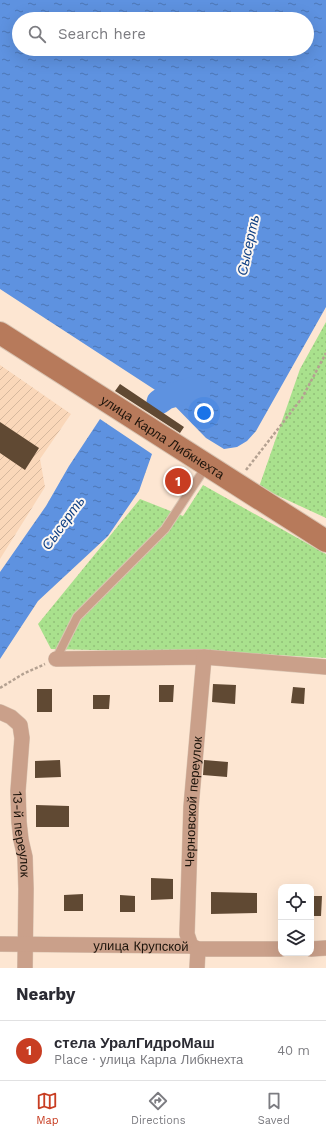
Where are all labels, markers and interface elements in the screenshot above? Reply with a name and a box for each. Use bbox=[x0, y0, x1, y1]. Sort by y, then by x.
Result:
search box bbox=[12, 12, 314, 56]
icon: search bbox=[26, 23, 48, 45]
text: Search here bbox=[58, 25, 146, 43]
water label: Сысерть bbox=[234, 213, 262, 277]
street label: улица Карла Либкнехта bbox=[98, 392, 228, 483]
your location bbox=[194, 403, 214, 423]
pin: 1 bbox=[165, 466, 191, 496]
water label: Сысерть bbox=[38, 493, 88, 553]
street label: Черновской переулок bbox=[182, 736, 205, 867]
street label: 13-й переулок bbox=[10, 791, 33, 878]
map controls bbox=[278, 884, 314, 956]
button: locate bbox=[278, 884, 314, 920]
button: layers bbox=[278, 920, 314, 956]
street label: улица Крупской bbox=[93, 938, 189, 954]
text: Nearby bbox=[16, 984, 75, 1004]
text: стела УралГидроМаш bbox=[54, 1034, 215, 1052]
text: 1 bbox=[26, 1043, 32, 1058]
text: 40 m bbox=[277, 1043, 310, 1058]
text: Place · улица Карла Либкнехта bbox=[54, 1052, 243, 1067]
tab: Map bbox=[36, 1090, 59, 1127]
tab: Directions bbox=[131, 1090, 185, 1127]
tab: Saved bbox=[258, 1090, 290, 1127]

